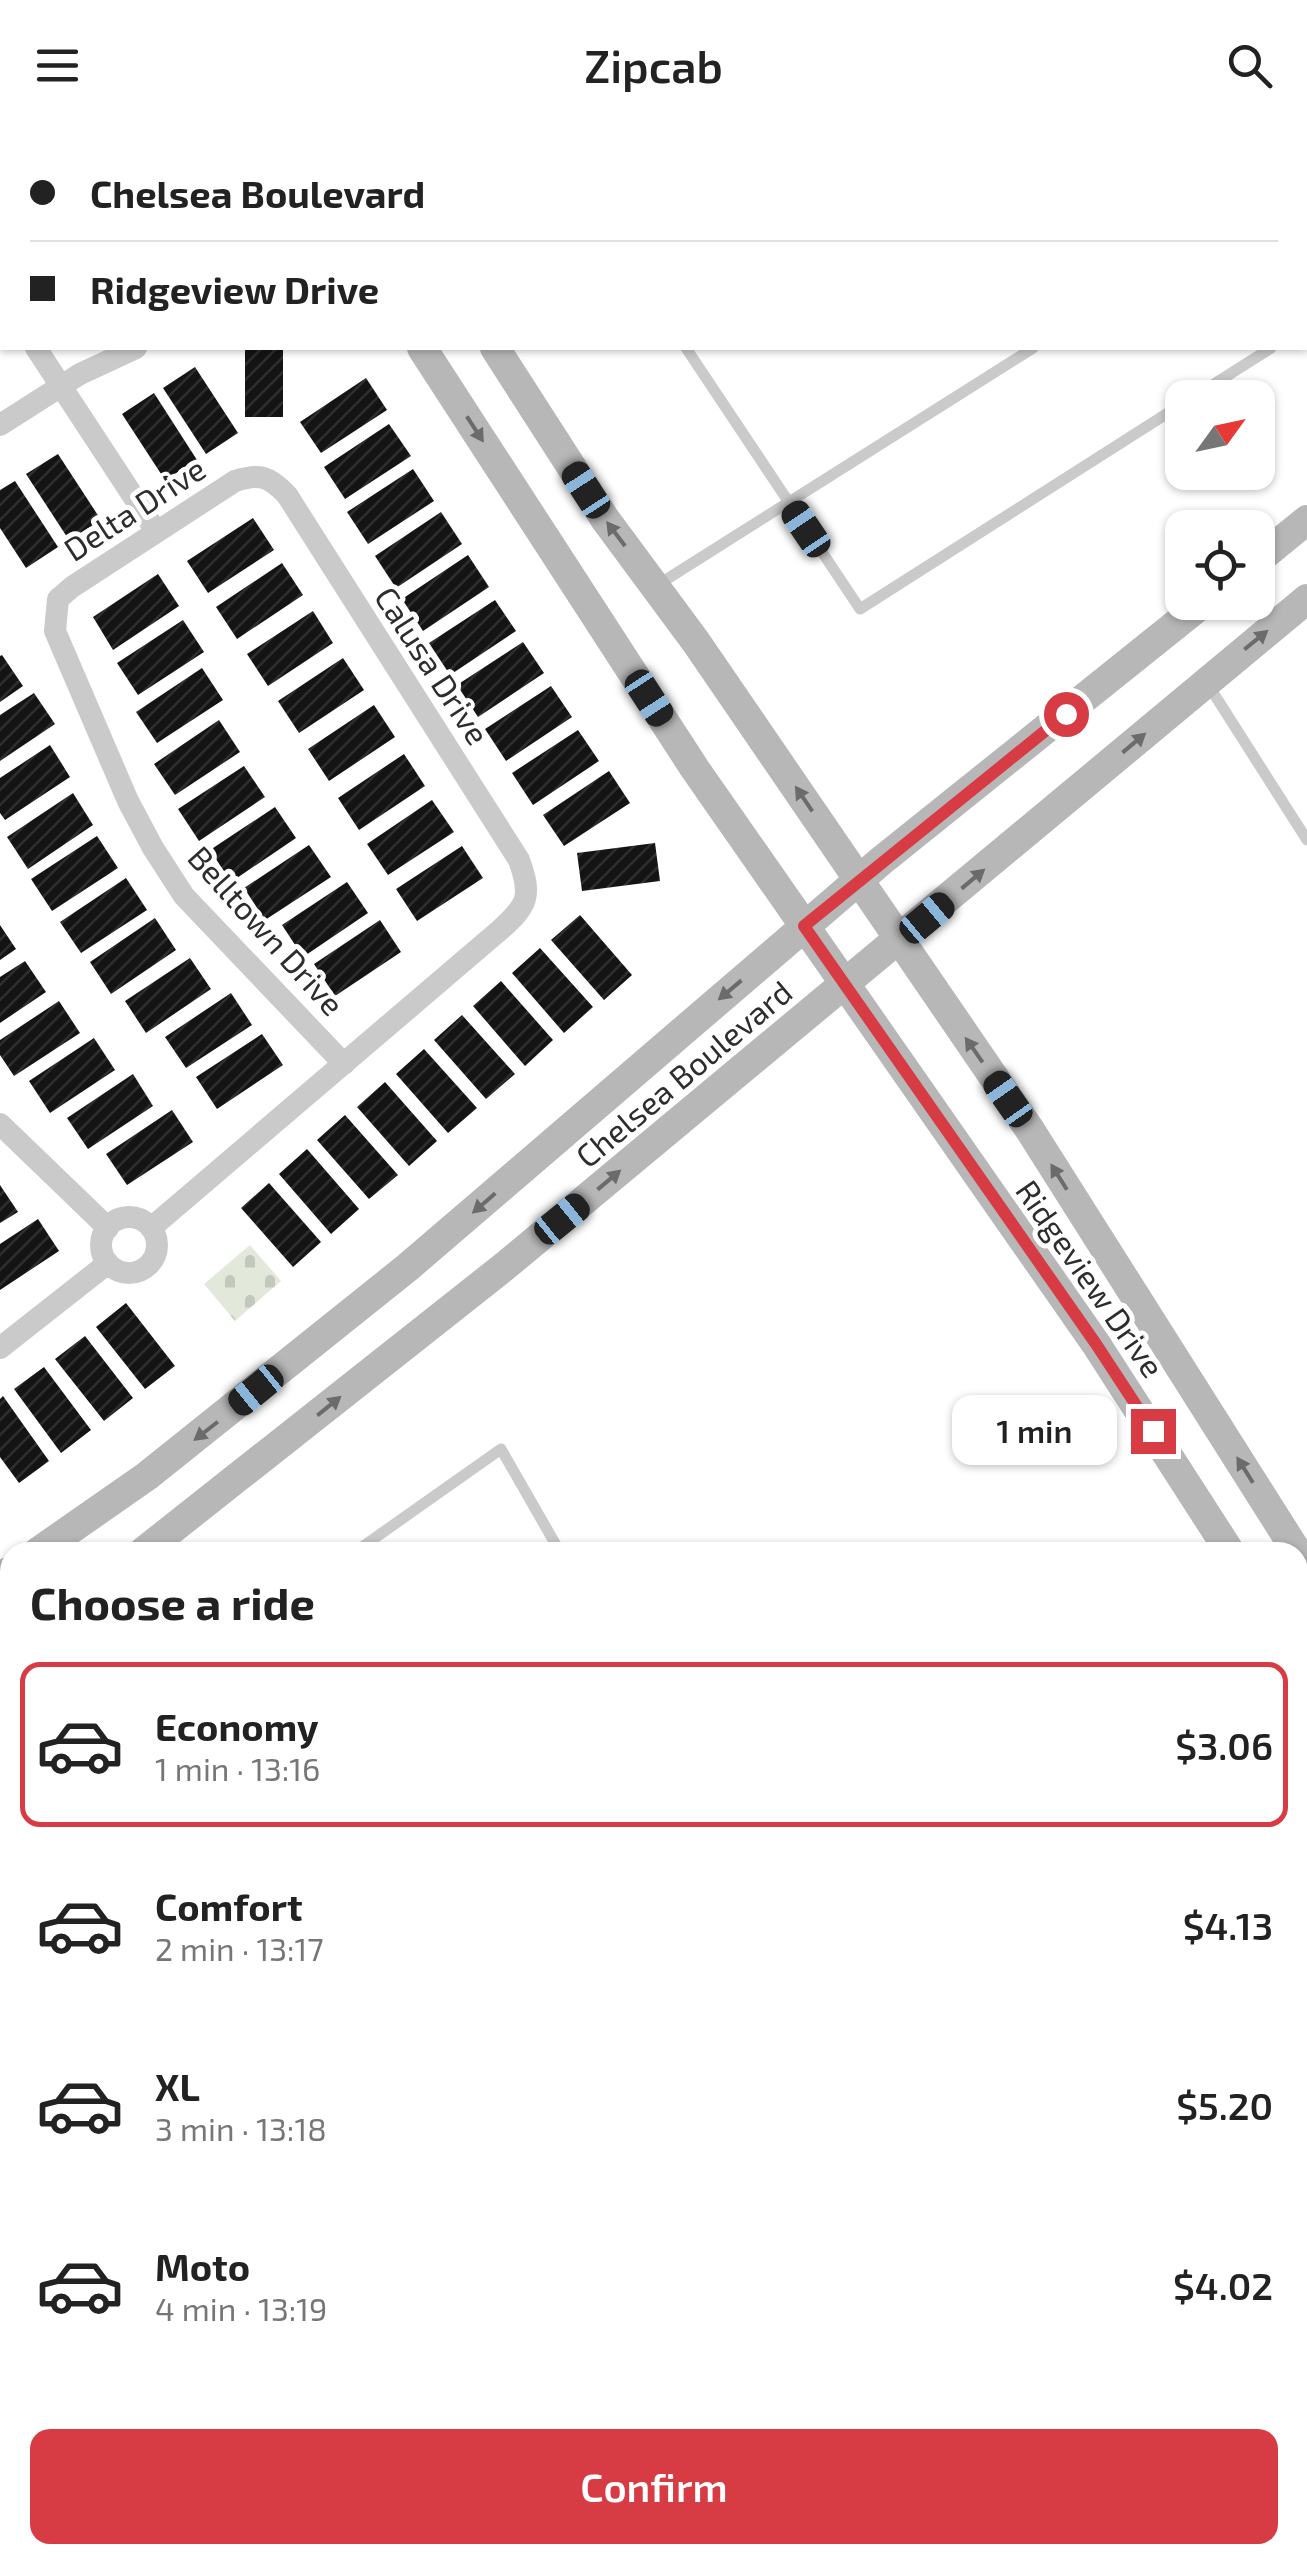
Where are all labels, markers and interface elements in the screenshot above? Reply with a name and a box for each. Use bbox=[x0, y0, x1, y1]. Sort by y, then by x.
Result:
icon: menu bbox=[30, 38, 85, 93]
text: Zipcab bbox=[584, 38, 723, 92]
icon: search bbox=[1222, 38, 1277, 93]
text: Chelsea Boulevard bbox=[90, 170, 425, 216]
text: Ridgeview Drive bbox=[90, 266, 379, 312]
north arrow bbox=[1165, 380, 1275, 490]
map controls bbox=[1165, 380, 1275, 620]
one-way arrow bbox=[466, 416, 484, 443]
street label: Delta Drive bbox=[56, 448, 212, 568]
car bbox=[557, 457, 615, 523]
car bbox=[777, 496, 835, 562]
button: locate bbox=[1165, 510, 1275, 620]
one-way arrow bbox=[607, 521, 626, 547]
street label: Calusa Drive bbox=[368, 579, 498, 751]
one-way arrow bbox=[1244, 630, 1269, 651]
car bbox=[620, 665, 678, 731]
route start bbox=[1044, 692, 1089, 737]
one-way arrow bbox=[1121, 732, 1146, 754]
one-way arrow bbox=[795, 786, 813, 813]
street label: Belltown Drive bbox=[181, 838, 353, 1022]
one-way arrow bbox=[960, 868, 985, 890]
car bbox=[894, 887, 960, 949]
street label: Chelsea Boulevard bbox=[567, 972, 799, 1174]
one-way arrow bbox=[717, 978, 742, 1000]
one-way arrow bbox=[965, 1037, 984, 1064]
car bbox=[979, 1066, 1037, 1132]
one-way arrow bbox=[1051, 1164, 1069, 1191]
one-way arrow bbox=[597, 1170, 622, 1191]
street label: Ridgeview Drive bbox=[1009, 1172, 1173, 1384]
car bbox=[529, 1188, 595, 1250]
one-way arrow bbox=[472, 1191, 497, 1213]
car bbox=[223, 1359, 289, 1421]
one-way arrow bbox=[317, 1396, 342, 1417]
callout: 1 min bbox=[953, 1396, 1118, 1466]
route end bbox=[1131, 1409, 1176, 1454]
text: 1 min bbox=[997, 1411, 1072, 1449]
one-way arrow bbox=[193, 1420, 218, 1441]
one-way arrow bbox=[1237, 1456, 1255, 1484]
text: Choose a ride bbox=[30, 1575, 315, 1629]
icon: car bbox=[35, 1700, 125, 1790]
text: Economy bbox=[155, 1703, 319, 1749]
text: $3.06 bbox=[1175, 1722, 1273, 1768]
text: 1 min · 13:16 bbox=[155, 1749, 320, 1787]
icon: car bbox=[35, 1880, 125, 1970]
text: Comfort bbox=[155, 1883, 303, 1929]
text: $4.13 bbox=[1183, 1902, 1273, 1948]
text: 2 min · 13:17 bbox=[155, 1929, 324, 1967]
icon: car bbox=[35, 2060, 125, 2150]
text: XL bbox=[155, 2063, 200, 2109]
text: $5.20 bbox=[1176, 2082, 1273, 2128]
text: 3 min · 13:18 bbox=[155, 2109, 327, 2147]
icon: car bbox=[35, 2240, 125, 2330]
text: Moto bbox=[155, 2243, 250, 2289]
text: $4.02 bbox=[1173, 2262, 1273, 2308]
text: 4 min · 13:19 bbox=[155, 2289, 327, 2327]
button: Confirm bbox=[30, 2429, 1278, 2544]

